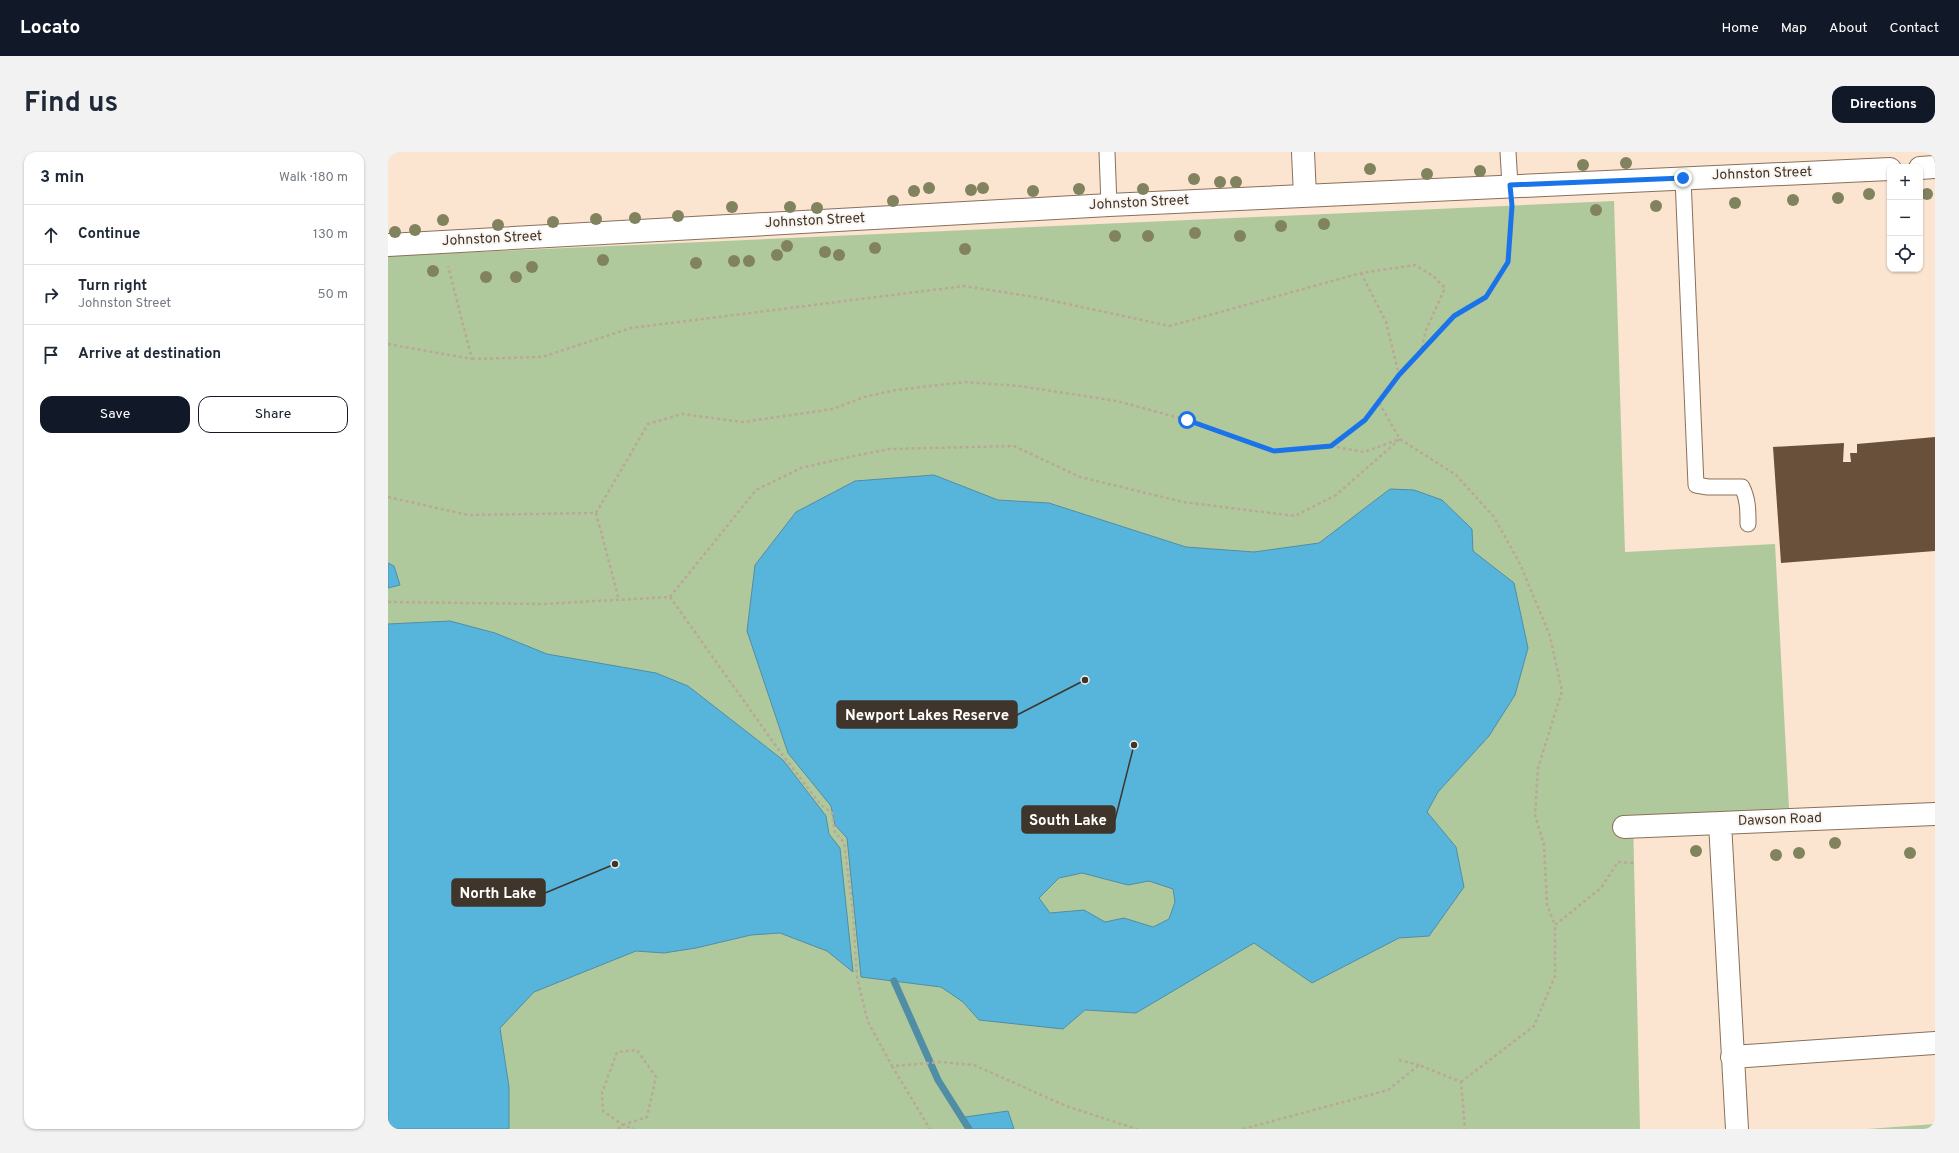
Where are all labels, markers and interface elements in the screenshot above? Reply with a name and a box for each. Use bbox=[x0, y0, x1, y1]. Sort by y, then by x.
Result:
text: Locato bbox=[20, 16, 80, 40]
text: Home bbox=[1722, 20, 1759, 37]
text: Map bbox=[1781, 20, 1807, 37]
text: About bbox=[1829, 20, 1868, 37]
text: Contact bbox=[1890, 20, 1939, 37]
text: Find us bbox=[24, 86, 118, 122]
button: Directions bbox=[1832, 86, 1935, 123]
street label: Johnston Street bbox=[1712, 164, 1812, 184]
map controls bbox=[1887, 164, 1923, 272]
button: + bbox=[1887, 164, 1923, 200]
text: 3 min bbox=[40, 167, 84, 189]
route end bbox=[1674, 169, 1692, 187]
text: Walk · 180 m bbox=[279, 170, 348, 186]
street label: Johnston Street bbox=[1088, 192, 1190, 214]
button: − bbox=[1887, 200, 1923, 236]
street label: Johnston Street bbox=[764, 210, 866, 232]
icon: ahead bbox=[40, 224, 62, 246]
text: Continue bbox=[78, 225, 140, 244]
text: 130 m bbox=[313, 227, 348, 243]
street label: Johnston Street bbox=[441, 228, 543, 250]
button: locate bbox=[1887, 236, 1923, 272]
text: Turn right bbox=[78, 277, 147, 296]
icon: right bbox=[40, 284, 62, 306]
text: 50 m bbox=[318, 287, 348, 303]
text: Johnston Street bbox=[78, 296, 171, 312]
icon: arrive bbox=[40, 344, 62, 366]
text: Arrive at destination bbox=[78, 345, 221, 364]
button: Save bbox=[40, 396, 190, 433]
button: Share bbox=[198, 396, 348, 433]
route start bbox=[1178, 411, 1196, 429]
callout: Newport Lakes Reserve bbox=[837, 701, 1017, 728]
text: Newport Lakes Reserve bbox=[845, 707, 1009, 726]
callout: South Lake bbox=[1022, 806, 1115, 833]
street label: Dawson Road bbox=[1738, 810, 1822, 830]
text: South Lake bbox=[1029, 812, 1107, 831]
callout: North Lake bbox=[452, 879, 545, 906]
text: North Lake bbox=[460, 885, 536, 904]

